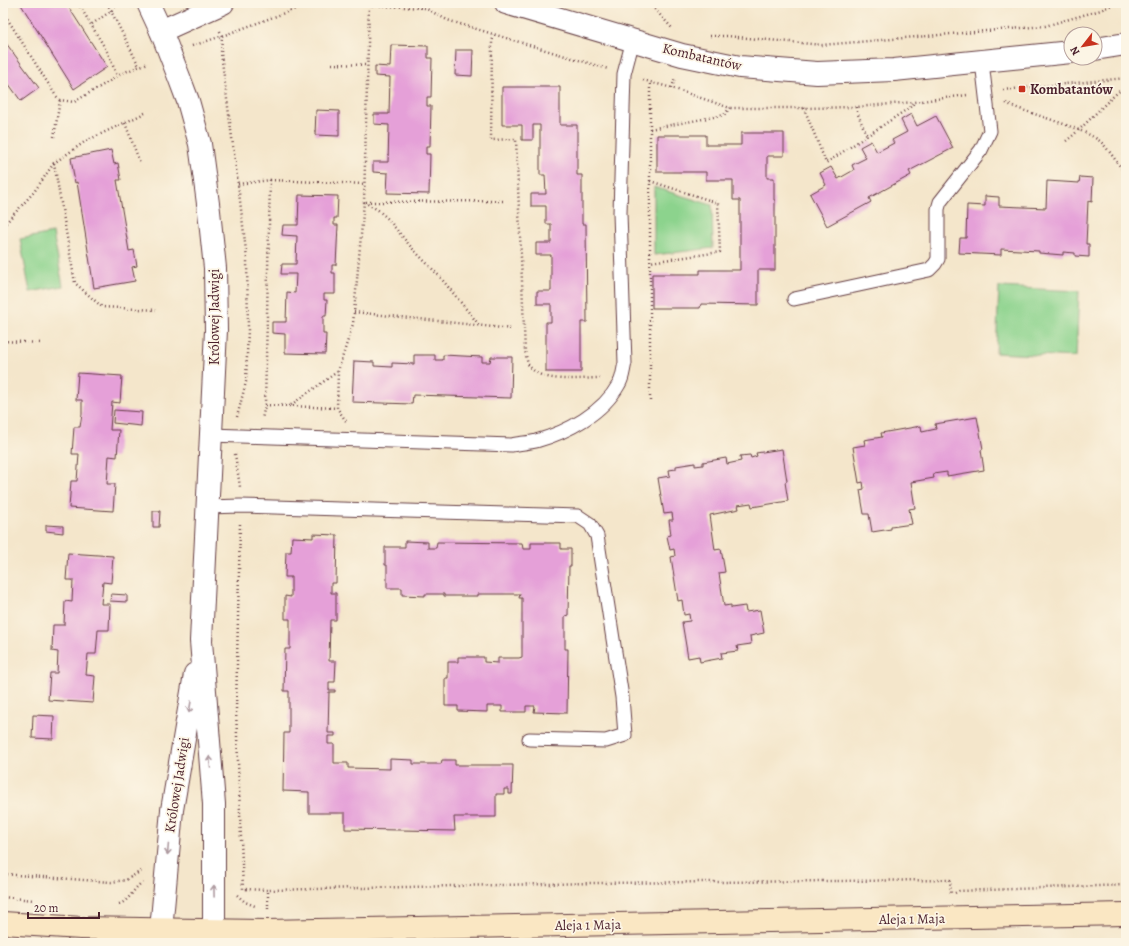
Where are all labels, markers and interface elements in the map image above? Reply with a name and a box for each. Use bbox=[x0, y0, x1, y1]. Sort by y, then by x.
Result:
north arrow bbox=[1063, 26, 1103, 66]
street label: Kombatantów bbox=[661, 39, 744, 75]
text: N bbox=[1066, 44, 1083, 58]
place label: Kombatantów bbox=[1030, 80, 1113, 99]
marker: Kombatantów bbox=[1017, 84, 1027, 94]
street label: Królowej Jadwigi bbox=[205, 269, 224, 365]
one-way arrow bbox=[185, 700, 193, 713]
street label: Królowej Jadwigi bbox=[160, 736, 194, 834]
one-way arrow bbox=[207, 756, 214, 769]
one-way arrow bbox=[165, 842, 172, 855]
one-way arrow bbox=[210, 885, 218, 898]
scale bar bbox=[28, 894, 99, 920]
text: 20 m bbox=[34, 900, 58, 916]
street label: Aleja 1 Maja bbox=[878, 909, 946, 929]
street label: Aleja 1 Maja bbox=[554, 915, 622, 935]

